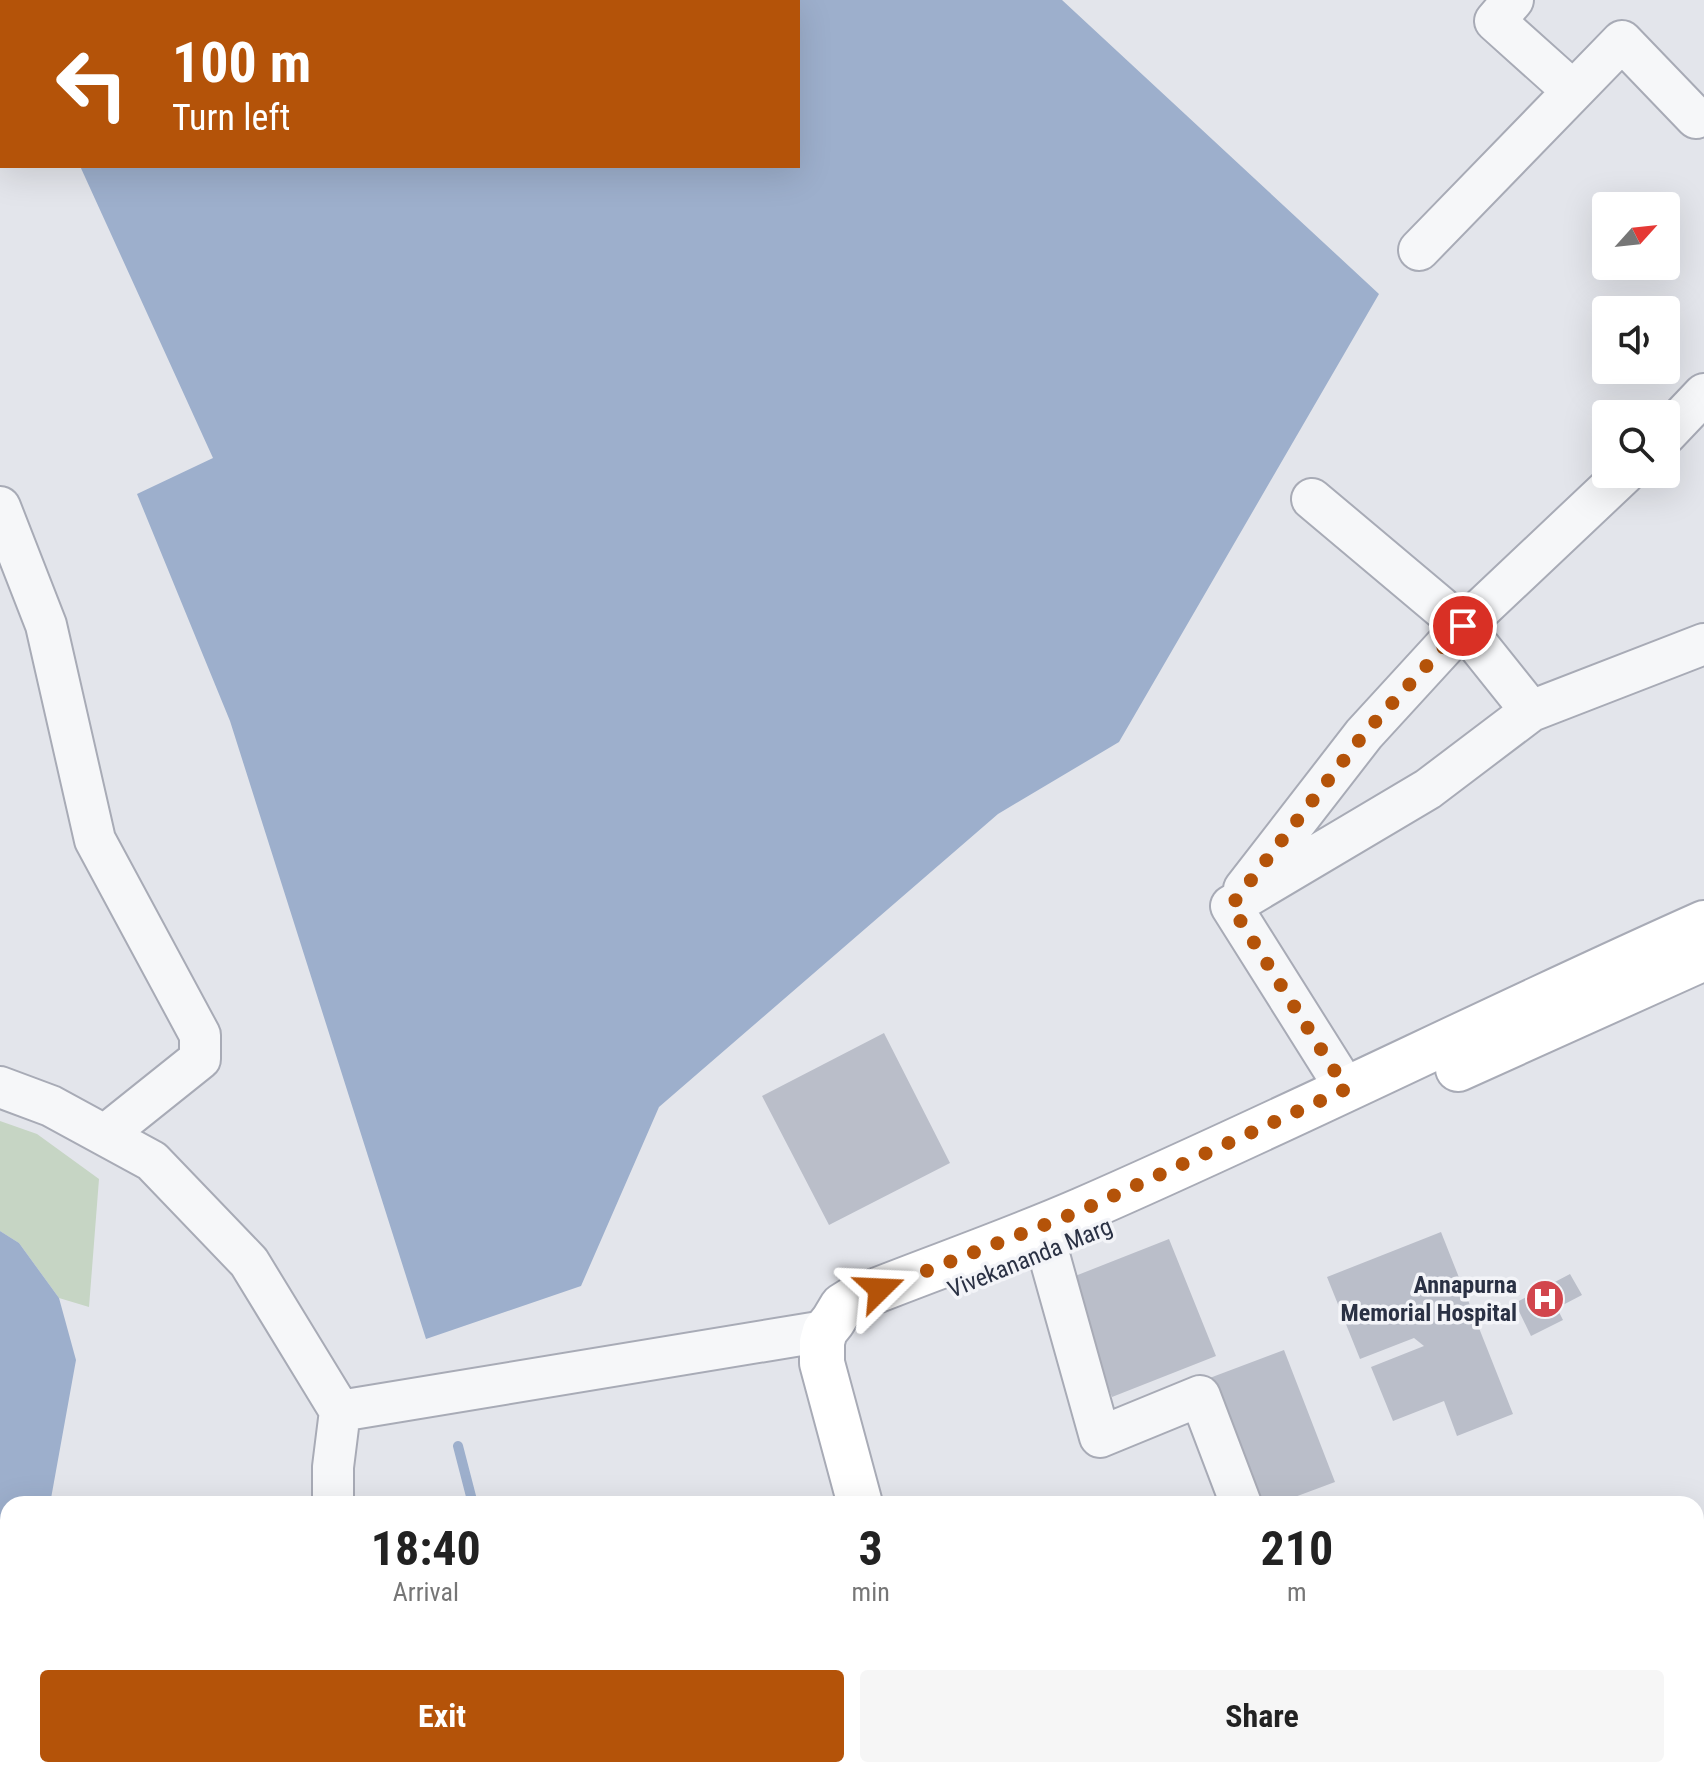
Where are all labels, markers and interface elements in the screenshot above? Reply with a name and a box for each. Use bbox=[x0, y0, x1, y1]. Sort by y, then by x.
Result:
text: 100 m bbox=[172, 30, 311, 96]
icon: left bbox=[40, 32, 144, 136]
text: Turn left bbox=[172, 97, 290, 139]
north arrow bbox=[1592, 192, 1680, 280]
map controls bbox=[1592, 192, 1680, 488]
button: sound bbox=[1592, 296, 1680, 384]
button: search bbox=[1592, 400, 1680, 488]
pin bbox=[1429, 592, 1497, 660]
icon: arrive bbox=[1441, 604, 1485, 648]
street label: Vivekananda Marg bbox=[944, 1212, 1116, 1304]
position arrow bbox=[838, 1247, 922, 1331]
place label: Annapurna Memorial Hospital bbox=[1340, 1271, 1517, 1327]
hospital icon: Annapurna Memorial Hospital bbox=[1524, 1278, 1566, 1320]
text: 18:40 bbox=[371, 1520, 481, 1577]
text: 3 bbox=[859, 1520, 883, 1577]
text: 210 bbox=[1260, 1520, 1333, 1577]
text: Arrival bbox=[393, 1577, 459, 1607]
text: min bbox=[852, 1577, 890, 1607]
text: m bbox=[1287, 1577, 1307, 1607]
button: Exit bbox=[40, 1670, 844, 1762]
button: Share bbox=[860, 1670, 1664, 1762]

